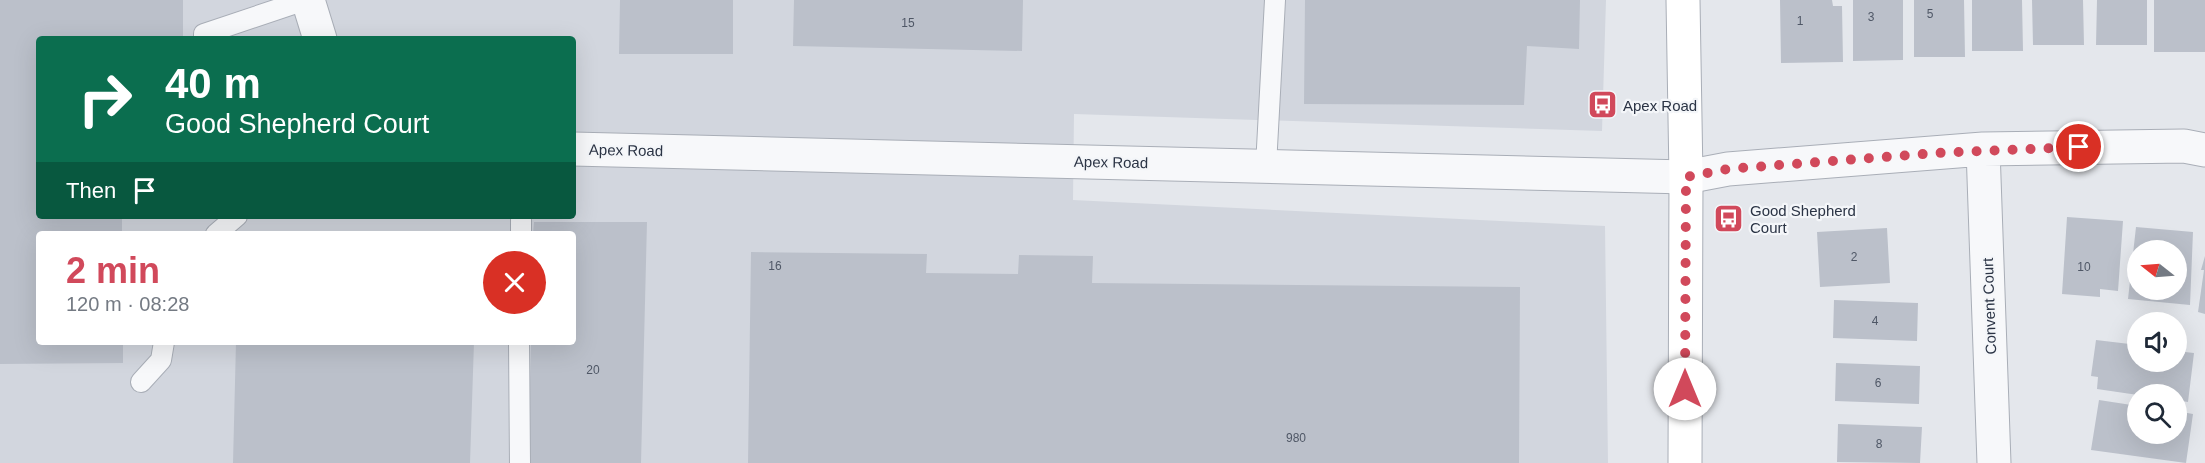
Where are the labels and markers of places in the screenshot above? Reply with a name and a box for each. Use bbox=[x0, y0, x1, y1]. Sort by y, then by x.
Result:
bus stop icon: Apex Road bbox=[1586, 89, 1618, 121]
place label: Apex Road bbox=[1623, 97, 1697, 114]
pin bbox=[2053, 121, 2104, 172]
place label: Good Shepherd Court bbox=[1750, 202, 1856, 236]
bus stop icon: Good Shepherd Court bbox=[1713, 203, 1745, 235]

